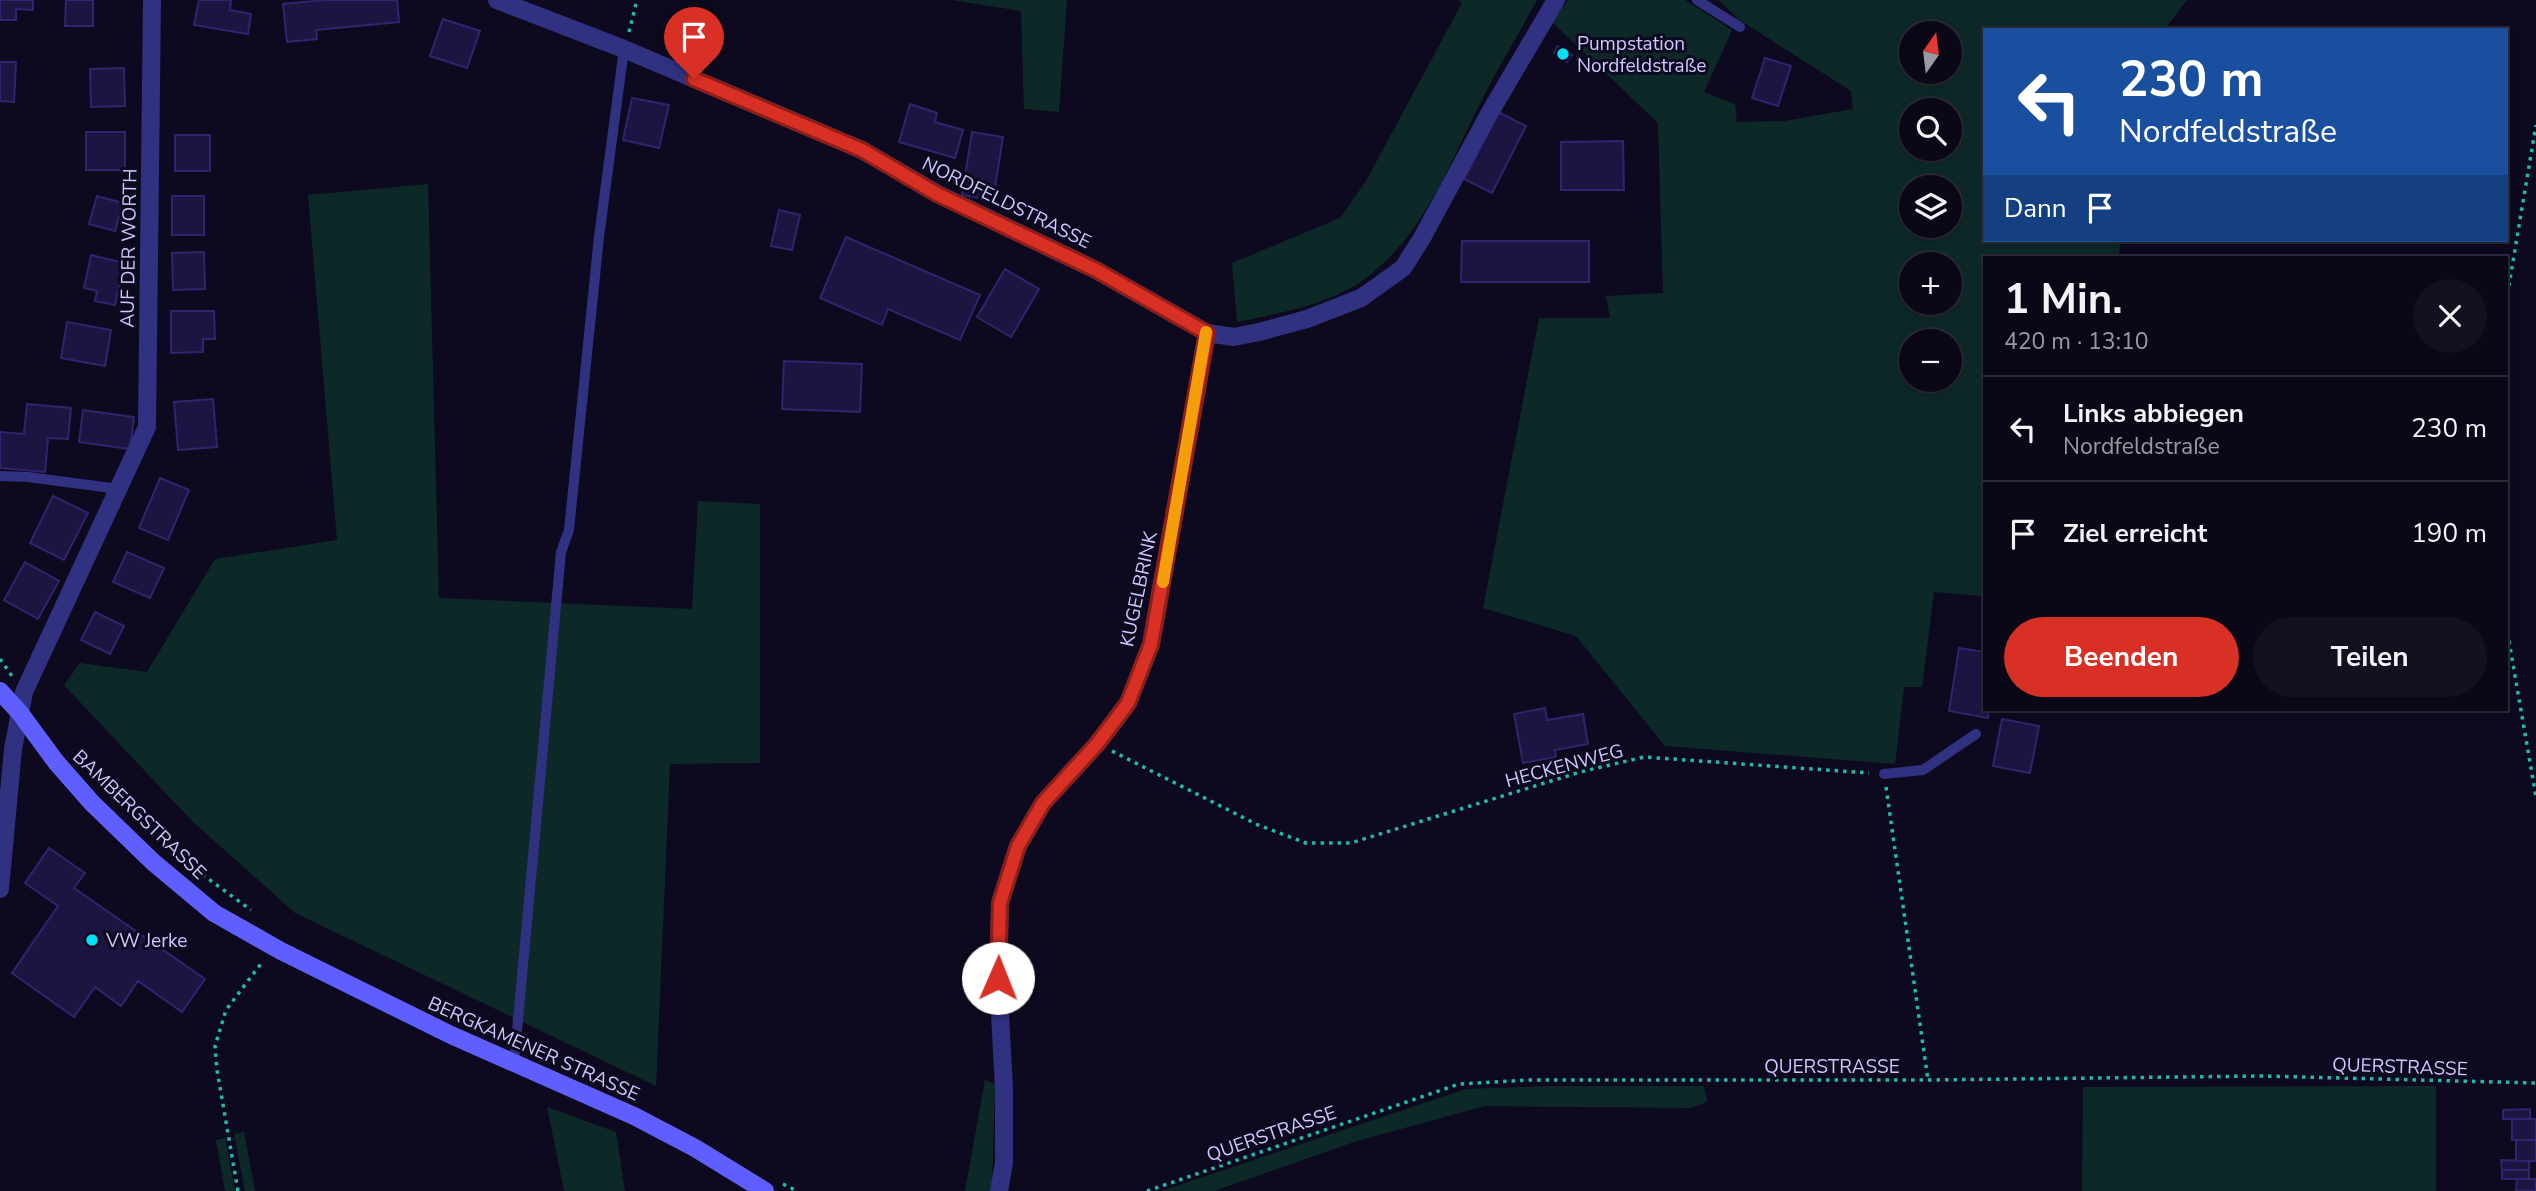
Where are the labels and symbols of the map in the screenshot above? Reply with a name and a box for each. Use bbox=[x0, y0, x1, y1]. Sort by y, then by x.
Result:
pin bbox=[664, 7, 724, 79]
north arrow bbox=[1899, 21, 1962, 84]
place label: Pumpstation Nordfeldstraße bbox=[1577, 31, 1706, 79]
marker: Pumpstation Nordfeldstraße bbox=[1555, 46, 1571, 62]
street label: NORDFELDSTRASSE bbox=[918, 151, 1095, 255]
street label: AUF DER WORTH bbox=[115, 168, 143, 328]
street label: KUGELBRINK bbox=[1114, 528, 1164, 649]
street label: HECKENWEG bbox=[1502, 738, 1626, 794]
street label: BAMBERGSTRASSE bbox=[67, 744, 212, 885]
place label: VW Jerke bbox=[105, 928, 187, 954]
marker: VW Jerke bbox=[84, 932, 100, 948]
position arrow bbox=[961, 941, 1035, 1015]
street label: BERGKAMENER STRASSE bbox=[424, 990, 644, 1107]
street label: QUERSTRASSE bbox=[2332, 1052, 2468, 1082]
street label: QUERSTRASSE bbox=[1764, 1054, 1900, 1080]
street label: QUERSTRASSE bbox=[1203, 1100, 1340, 1168]

